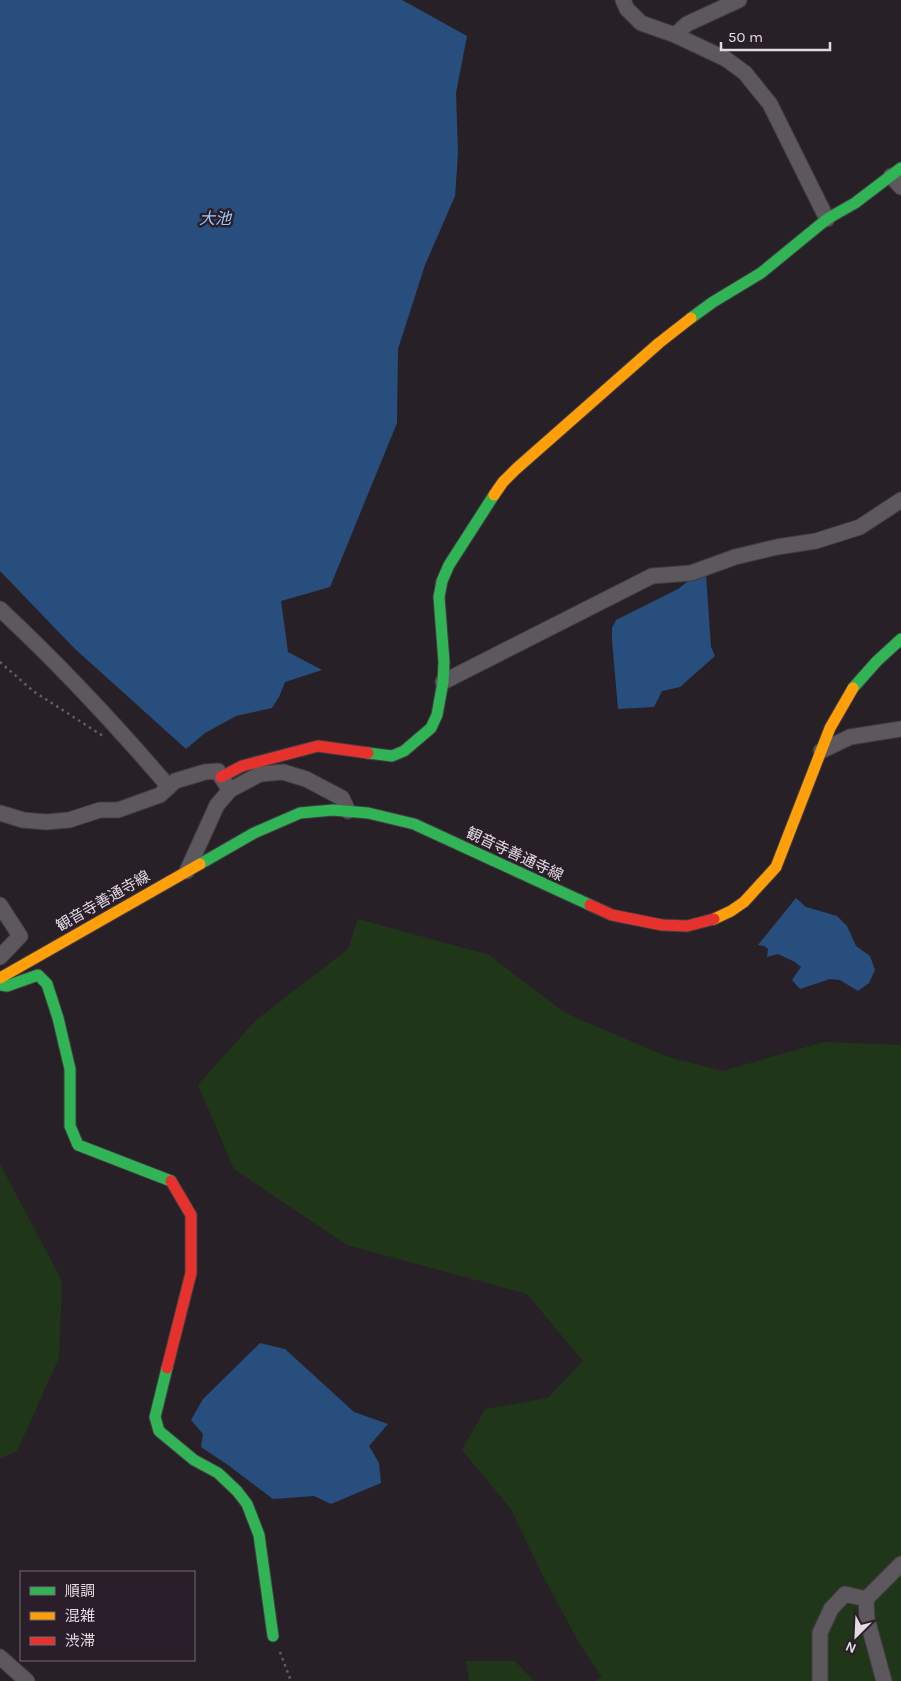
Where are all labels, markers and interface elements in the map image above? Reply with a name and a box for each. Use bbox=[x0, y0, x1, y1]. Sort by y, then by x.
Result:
scale bar bbox=[721, 20, 830, 52]
text: 50 m bbox=[728, 28, 763, 46]
water label: 大池 bbox=[199, 209, 233, 228]
street label: 観音寺善通寺線 bbox=[464, 824, 566, 884]
street label: 観音寺善通寺線 bbox=[53, 867, 153, 935]
legend bbox=[20, 1571, 195, 1661]
text: 順調 bbox=[65, 1582, 95, 1600]
text: 混雑 bbox=[65, 1607, 95, 1625]
north arrow bbox=[831, 1611, 881, 1661]
text: 渋滞 bbox=[65, 1632, 95, 1650]
text: N bbox=[843, 1638, 859, 1657]

